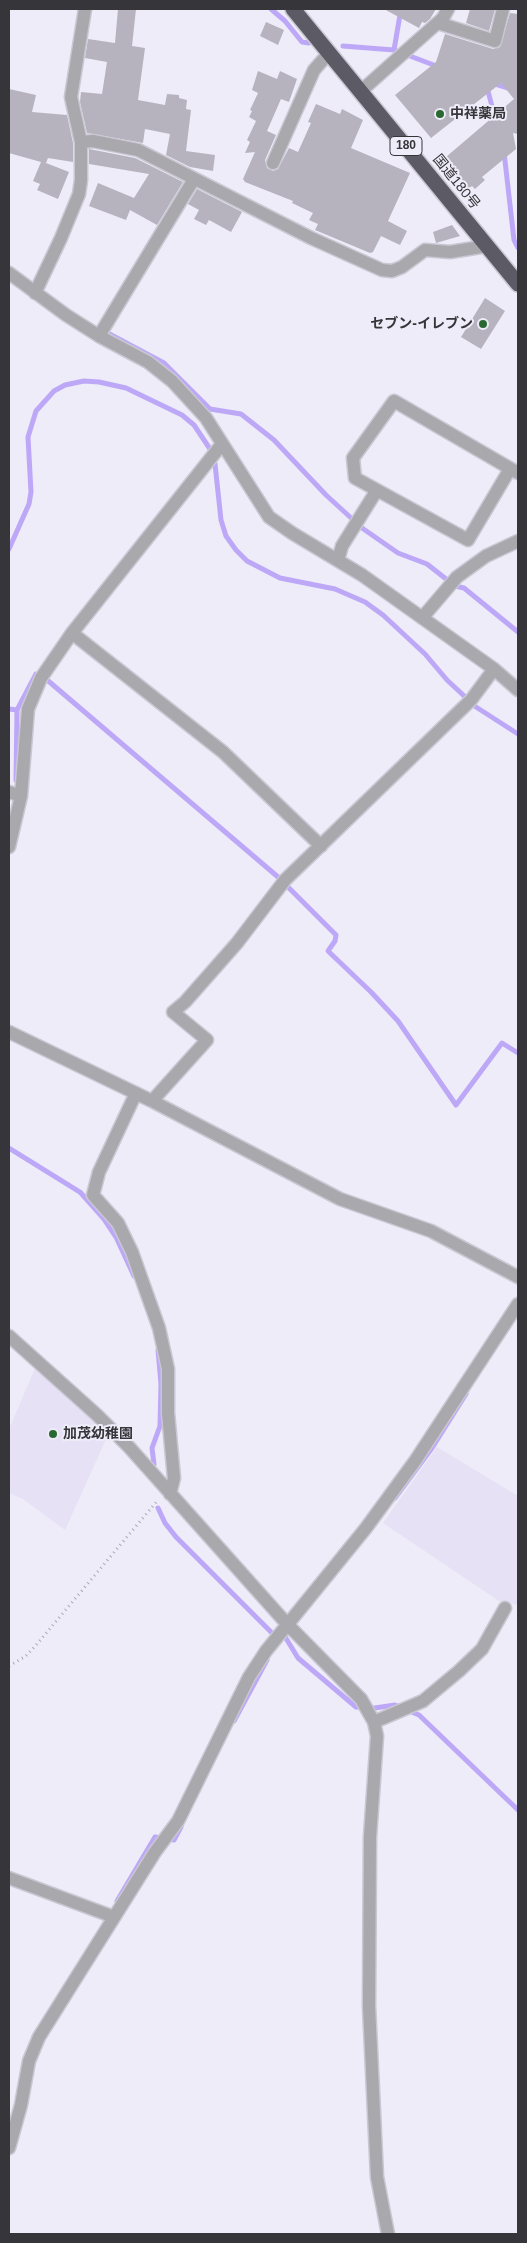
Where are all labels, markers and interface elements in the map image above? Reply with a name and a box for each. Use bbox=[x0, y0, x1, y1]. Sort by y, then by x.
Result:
place label: 中祥薬局 bbox=[450, 106, 506, 122]
marker: 中祥薬局 bbox=[434, 108, 446, 120]
road number: 180 bbox=[390, 136, 422, 156]
street label: 国道180号 bbox=[429, 151, 483, 213]
place label: セブン-イレブン bbox=[370, 316, 473, 332]
marker: セブン-イレブン bbox=[477, 318, 489, 330]
place label: 加茂幼稚園 bbox=[63, 1426, 133, 1442]
marker: 加茂幼稚園 bbox=[47, 1428, 59, 1440]

